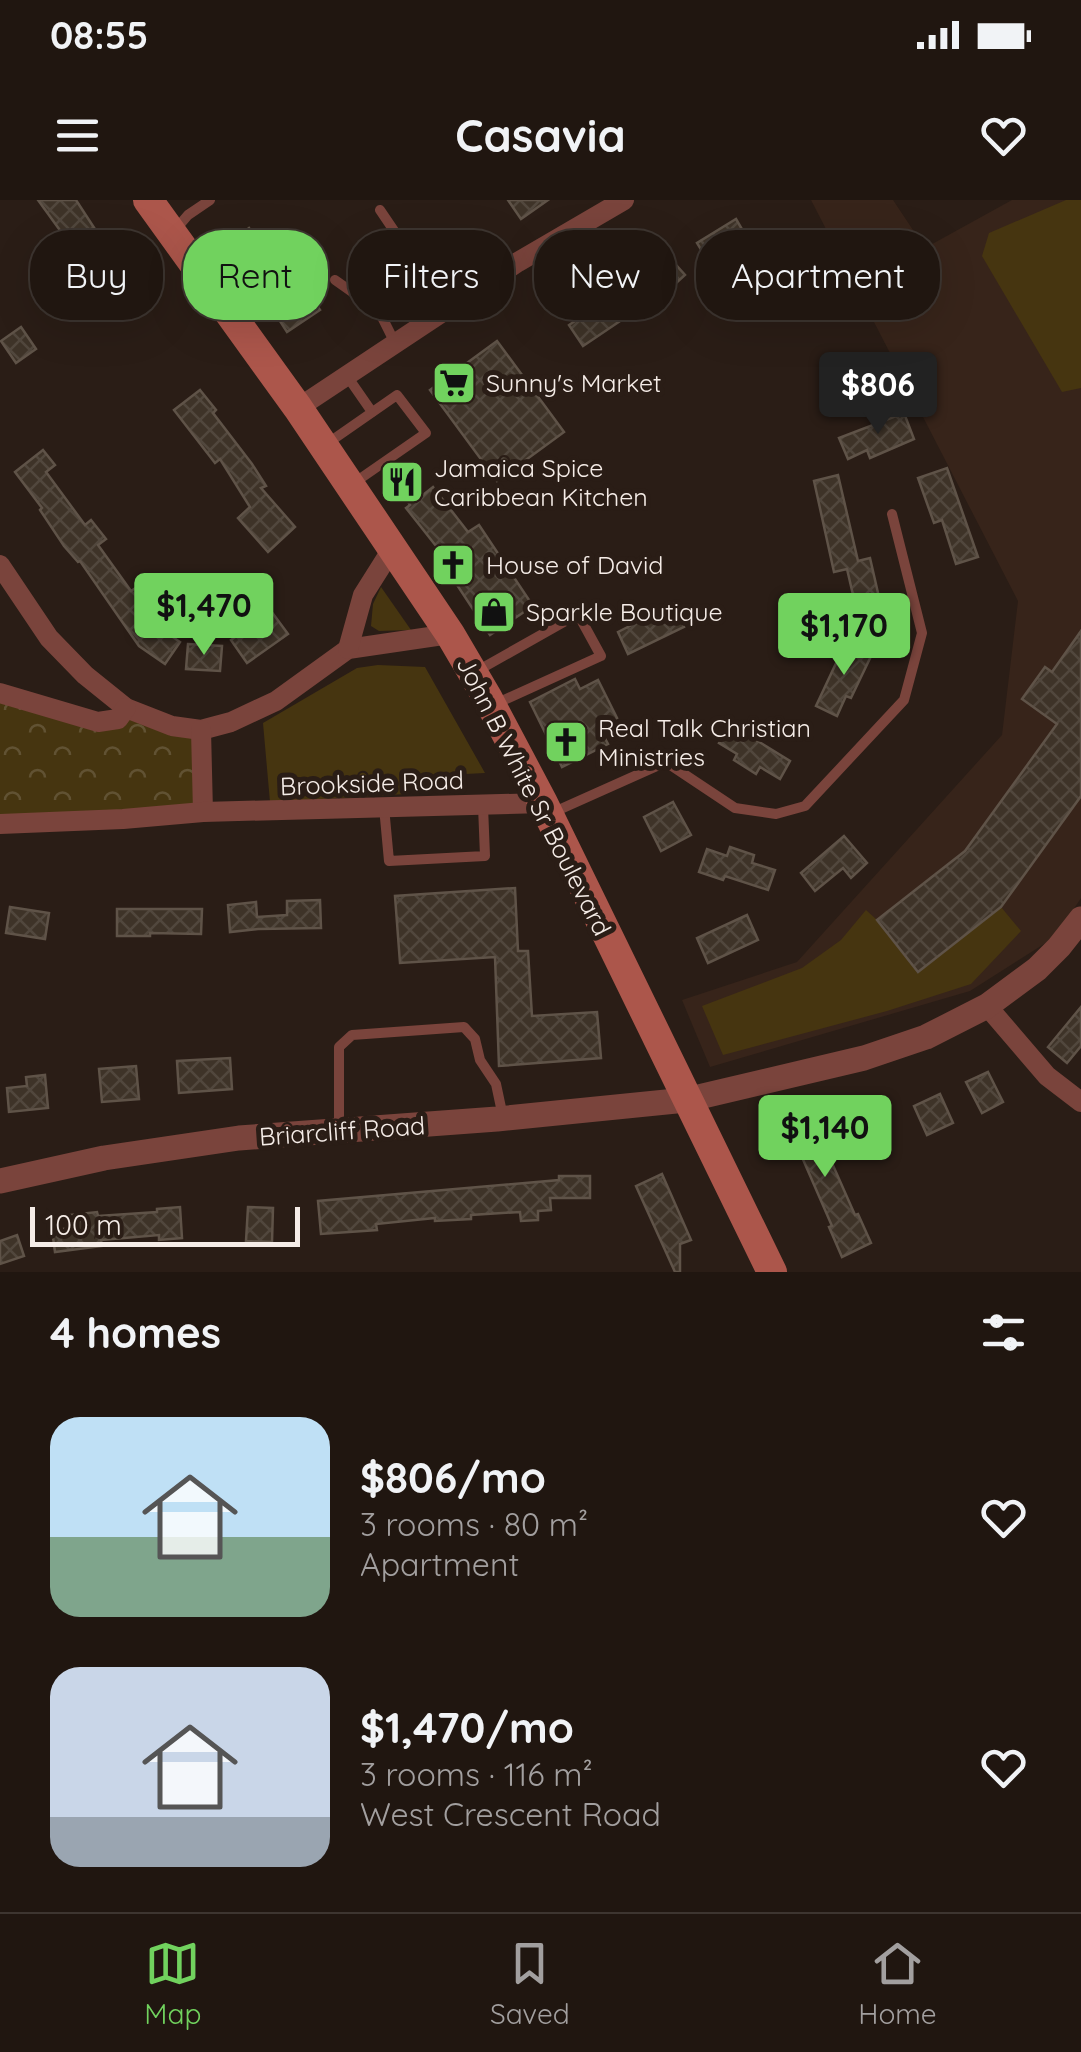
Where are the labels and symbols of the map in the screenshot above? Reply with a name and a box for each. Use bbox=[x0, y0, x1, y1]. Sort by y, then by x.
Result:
pin: $806 bbox=[819, 352, 937, 437]
supermarket icon: Sunny's Market bbox=[431, 360, 477, 406]
place label: Sunny's Market bbox=[486, 367, 662, 398]
place label: Jamaica Spice Caribbean Kitchen bbox=[434, 452, 648, 512]
restaurant icon: Jamaica Spice Caribbean Kitchen bbox=[379, 459, 425, 505]
church icon: House of David bbox=[430, 542, 476, 588]
place label: House of David bbox=[486, 549, 663, 580]
pin: $1,470 bbox=[123, 573, 285, 658]
shop icon: Sparkle Boutique bbox=[471, 589, 517, 635]
pin: $1,170 bbox=[763, 593, 925, 678]
place label: Sparkle Boutique bbox=[526, 596, 723, 627]
street label: John B White Sr Boulevard bbox=[450, 651, 618, 941]
place label: Real Talk Christian Ministries bbox=[598, 712, 811, 772]
church icon: Real Talk Christian Ministries bbox=[543, 719, 589, 765]
street label: Brookside Road bbox=[279, 764, 464, 801]
pin: $1,140 bbox=[744, 1095, 906, 1180]
street label: Briarcliff Road bbox=[258, 1109, 426, 1152]
scale bar bbox=[30, 1202, 300, 1246]

